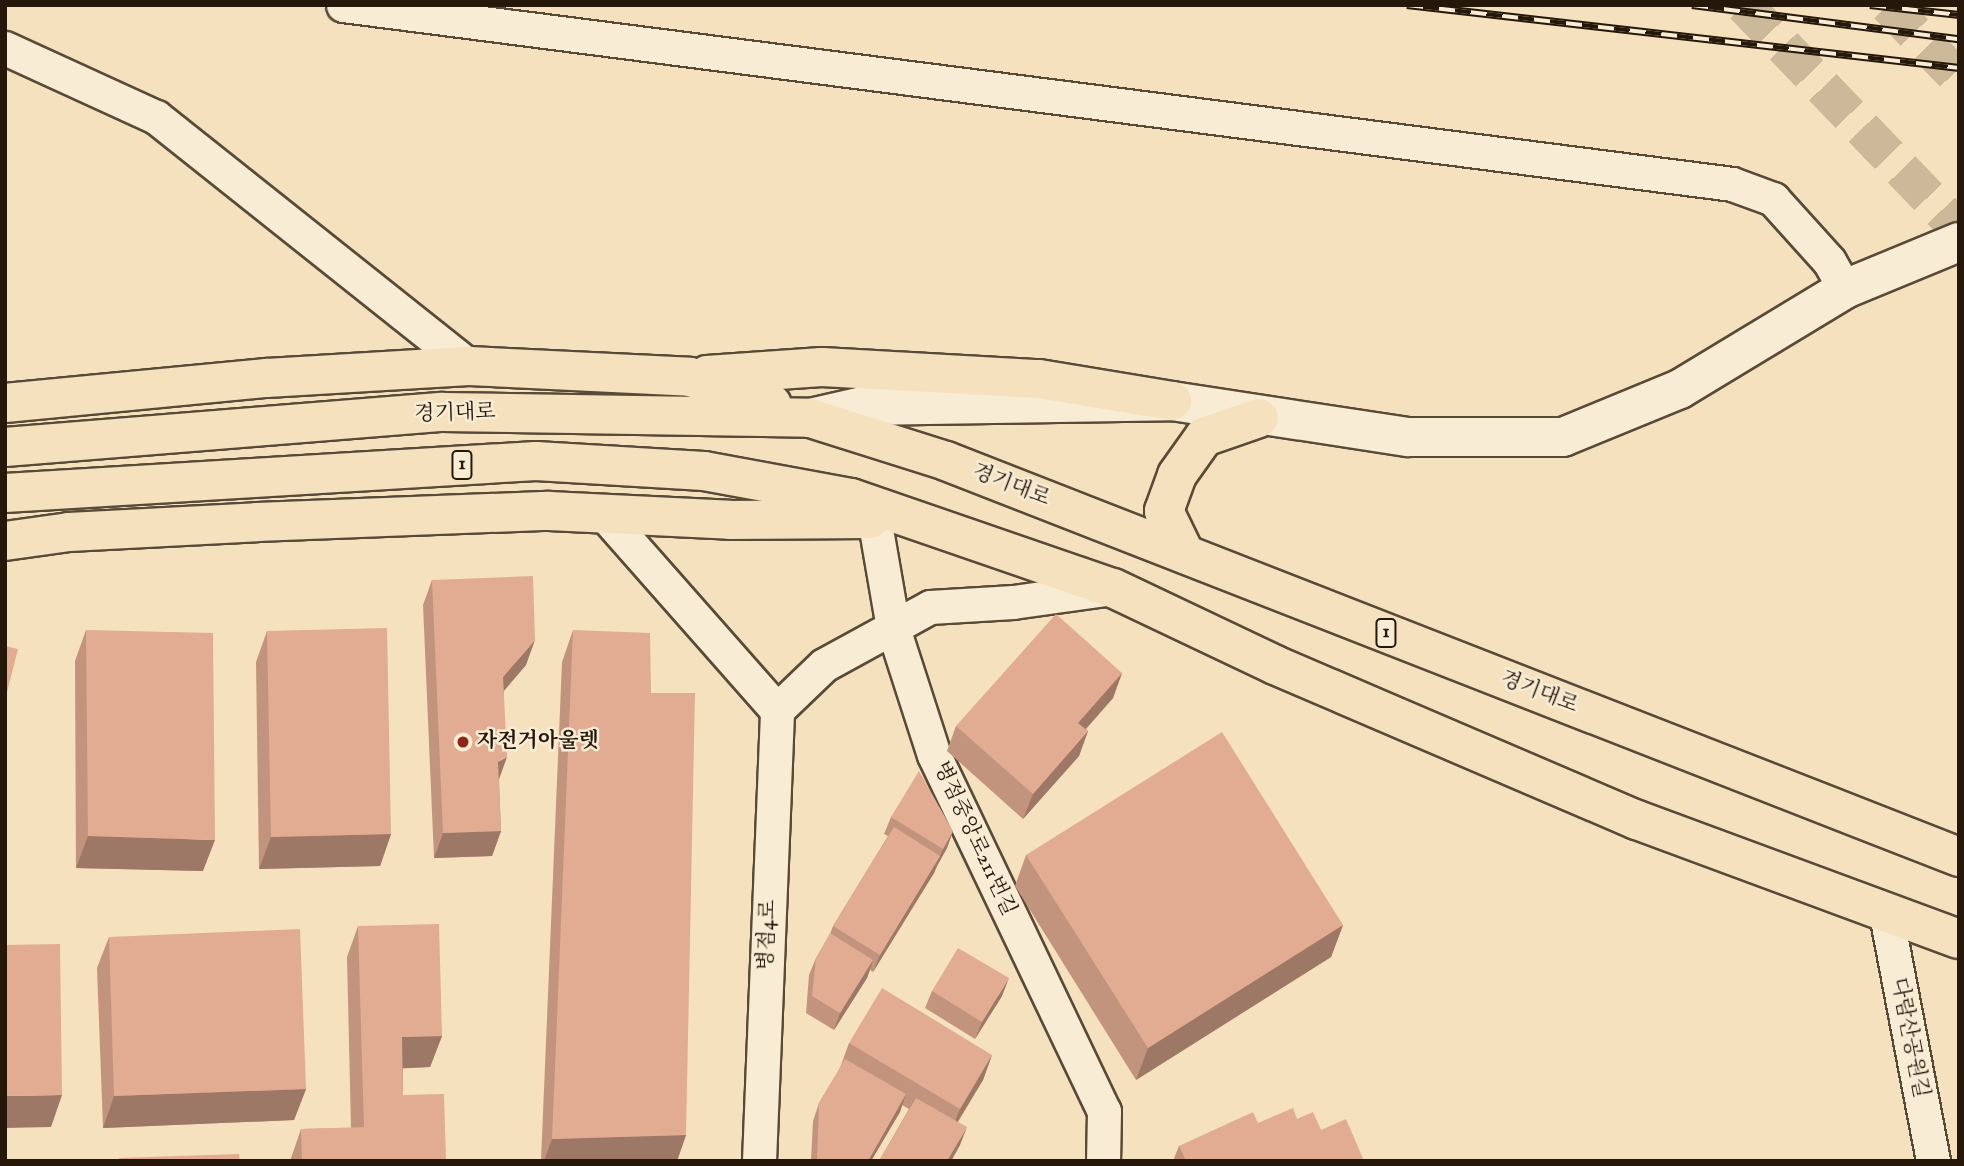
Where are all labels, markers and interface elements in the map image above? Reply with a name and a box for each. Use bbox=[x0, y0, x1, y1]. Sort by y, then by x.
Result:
street label: 경기대로 bbox=[414, 400, 496, 428]
road number: 1 bbox=[450, 450, 474, 480]
street label: 경기대로 bbox=[969, 460, 1053, 512]
road number: 1 bbox=[1374, 618, 1398, 648]
street label: 경기대로 bbox=[1497, 667, 1581, 719]
place label: 자전거아울렛 bbox=[477, 729, 599, 755]
marker: 자전거아울렛 bbox=[455, 734, 471, 750]
street label: 병점중앙로211번길 bbox=[927, 758, 1021, 920]
street label: 병점4로 bbox=[754, 899, 782, 971]
street label: 다람산공원길 bbox=[1885, 976, 1933, 1100]

